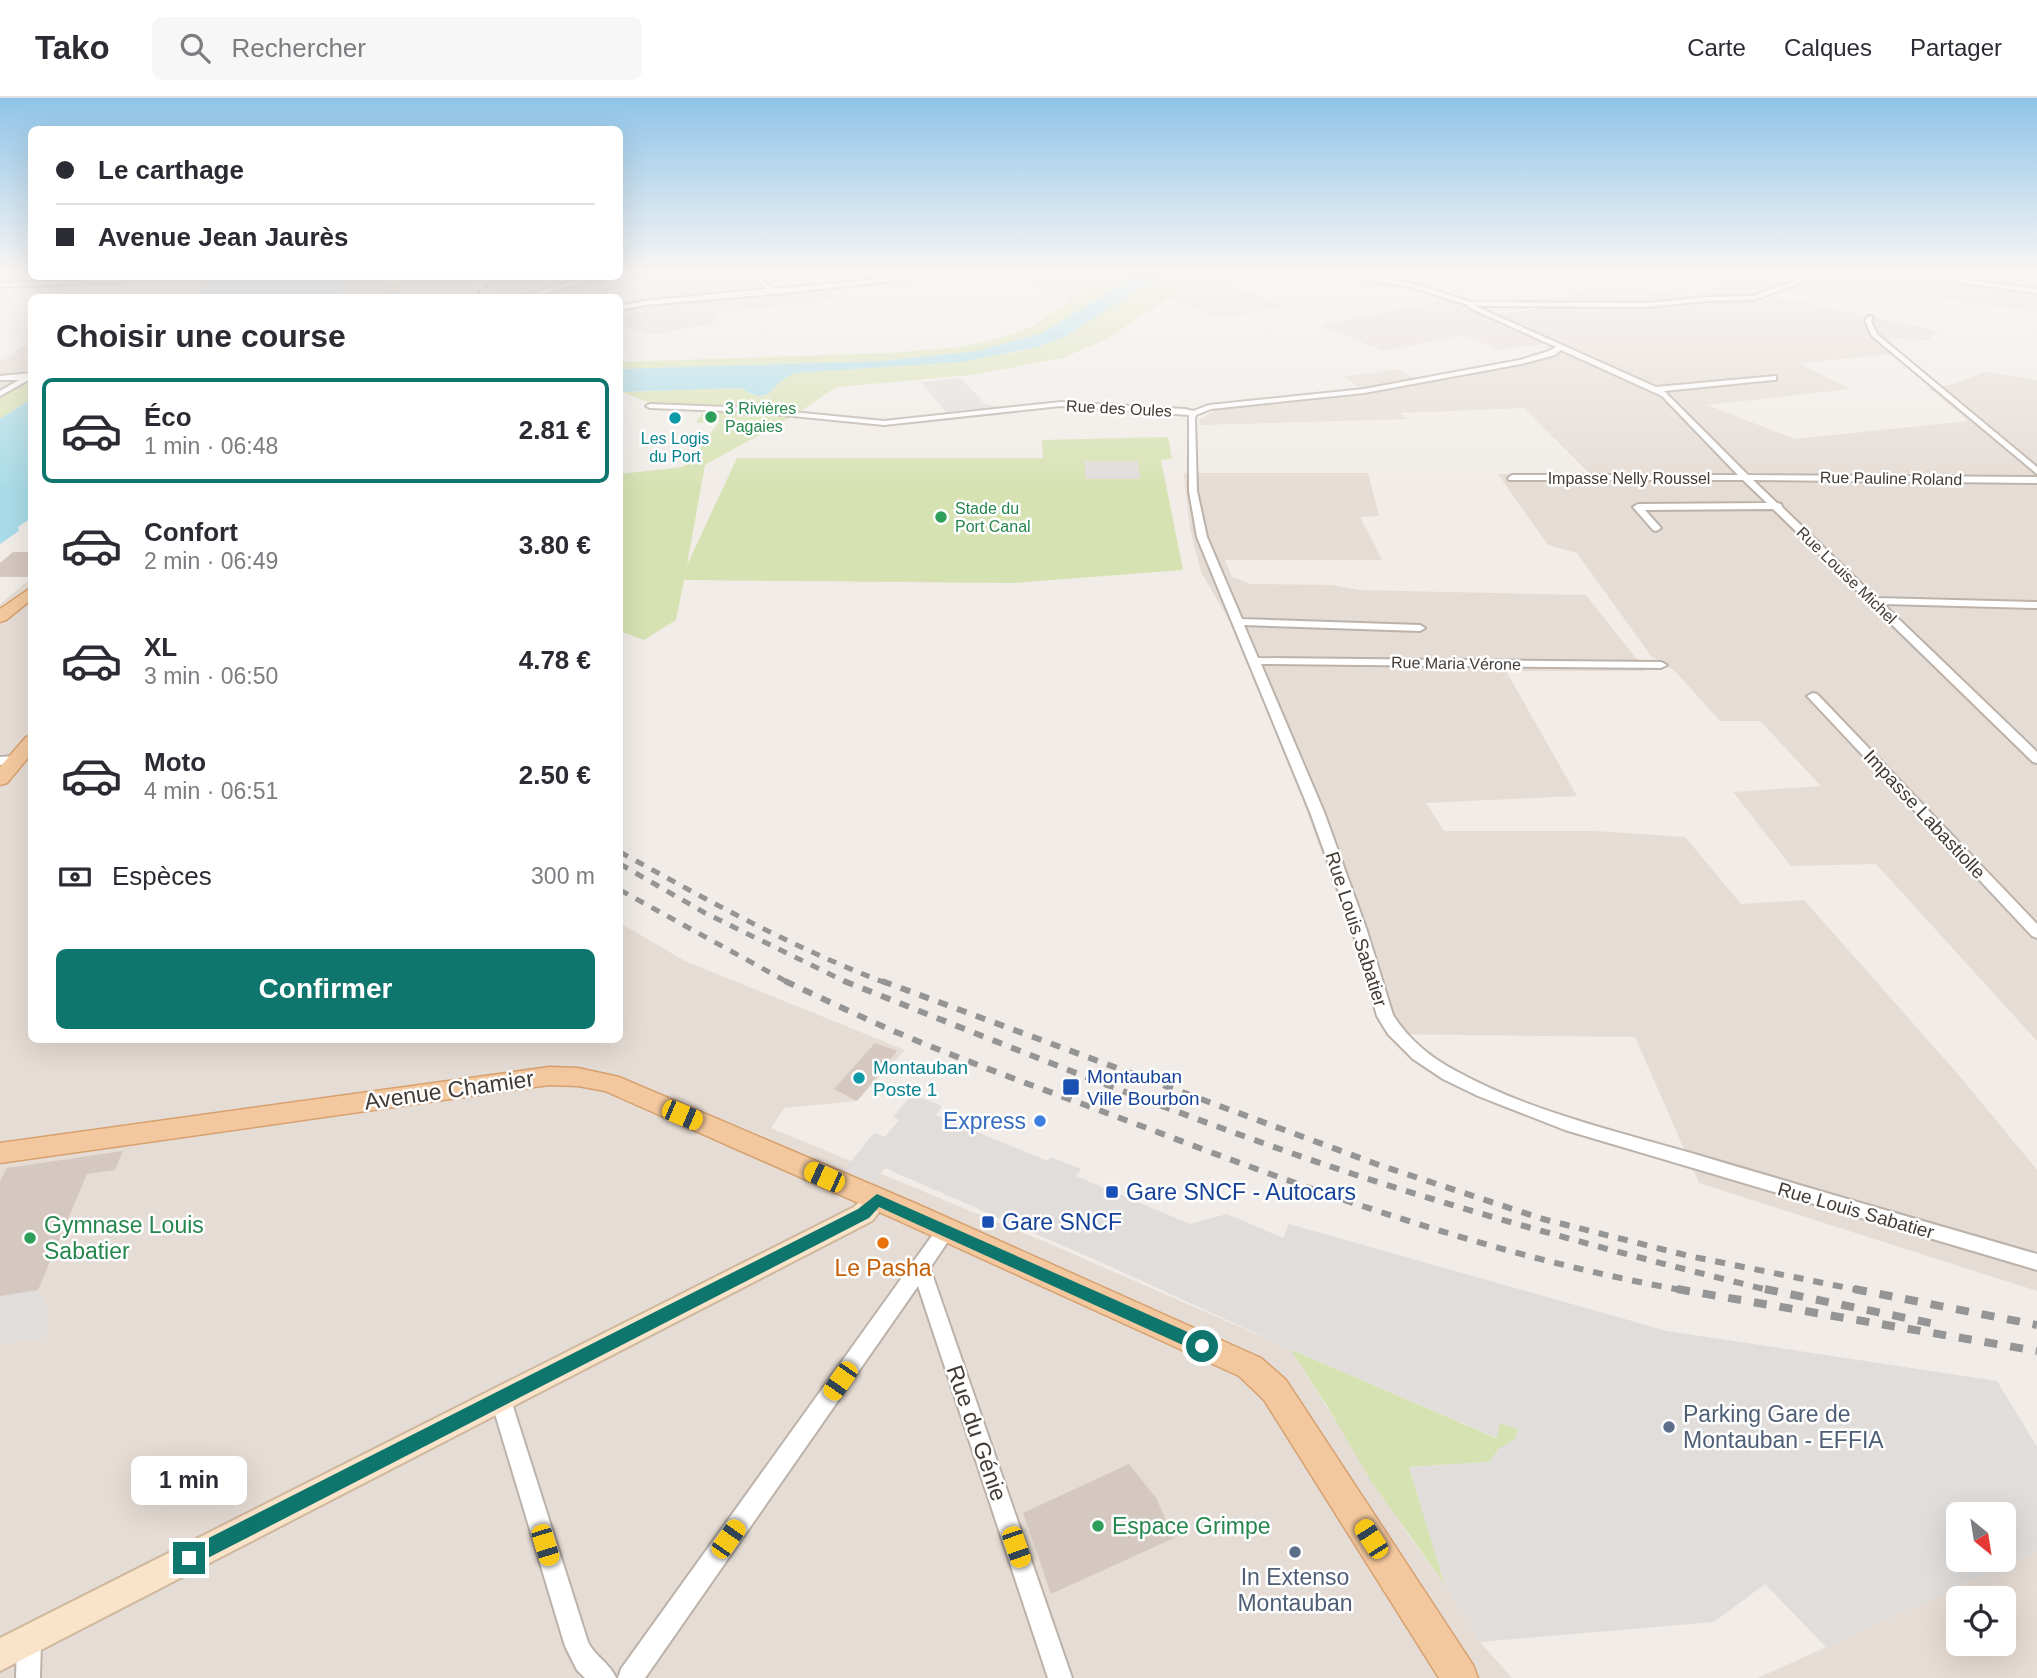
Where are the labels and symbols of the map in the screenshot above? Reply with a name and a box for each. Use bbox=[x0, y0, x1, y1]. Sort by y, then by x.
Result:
street label: Rue des Oules bbox=[1066, 397, 1172, 420]
place label: 3 Rivières Pagaies bbox=[725, 400, 796, 435]
marker: 3 Rivières Pagaies bbox=[703, 409, 719, 425]
marker: Les Logis du Port bbox=[667, 410, 683, 426]
place label: Les Logis du Port bbox=[641, 430, 709, 465]
street label: Rue Pauline Roland bbox=[1820, 469, 1962, 488]
street label: Impasse Nelly Roussel bbox=[1548, 470, 1710, 487]
place label: Stade du Port Canal bbox=[955, 500, 1031, 535]
marker: Stade du Port Canal bbox=[933, 509, 949, 525]
street label: Rue Louise Michel bbox=[1793, 524, 1900, 627]
street label: Rue Maria Vérone bbox=[1391, 654, 1521, 673]
street label: Impasse Labastiolle bbox=[1860, 746, 1990, 883]
street label: Rue Louis Sabatier bbox=[1322, 849, 1392, 1010]
place label: Montauban Poste 1 bbox=[873, 1057, 968, 1100]
street label: Avenue Chamier bbox=[363, 1065, 536, 1115]
place label: Montauban Ville Bourbon bbox=[1087, 1066, 1200, 1109]
marker: Montauban Poste 1 bbox=[851, 1070, 867, 1086]
marker: Montauban Ville Bourbon bbox=[1061, 1077, 1081, 1097]
car bbox=[659, 1097, 706, 1133]
place label: Express bbox=[943, 1108, 1026, 1134]
marker: Express bbox=[1032, 1113, 1048, 1129]
car bbox=[801, 1159, 848, 1195]
street label: Rue Louis Sabatier bbox=[1775, 1178, 1937, 1243]
place label: Gare SNCF - Autocars bbox=[1126, 1179, 1356, 1205]
marker: Gare SNCF - Autocars bbox=[1104, 1184, 1120, 1200]
place label: Gare SNCF bbox=[1002, 1209, 1122, 1235]
place label: Gymnase Louis Sabatier bbox=[44, 1212, 204, 1264]
marker: Gare SNCF bbox=[980, 1214, 996, 1230]
marker: Gymnase Louis Sabatier bbox=[22, 1230, 38, 1246]
marker: Le Pasha bbox=[875, 1235, 891, 1251]
place label: Le Pasha bbox=[834, 1255, 932, 1281]
route start bbox=[1186, 1330, 1218, 1362]
car bbox=[820, 1358, 861, 1404]
street label: Rue du Génie bbox=[942, 1362, 1012, 1504]
place label: Parking Gare de Montauban - EFFIA bbox=[1683, 1401, 1884, 1453]
marker: Parking Gare de Montauban - EFFIA bbox=[1661, 1419, 1677, 1435]
callout: 1 min bbox=[131, 1456, 247, 1506]
north arrow bbox=[1946, 1502, 2016, 1572]
place label: Espace Grimpe bbox=[1112, 1513, 1271, 1539]
car bbox=[708, 1516, 749, 1562]
car bbox=[1351, 1516, 1392, 1562]
marker: Espace Grimpe bbox=[1090, 1518, 1106, 1534]
car bbox=[529, 1522, 562, 1568]
car bbox=[1000, 1524, 1033, 1570]
route end bbox=[173, 1542, 205, 1574]
marker: In Extenso Montauban bbox=[1287, 1544, 1303, 1560]
place label: In Extenso Montauban bbox=[1237, 1564, 1353, 1616]

